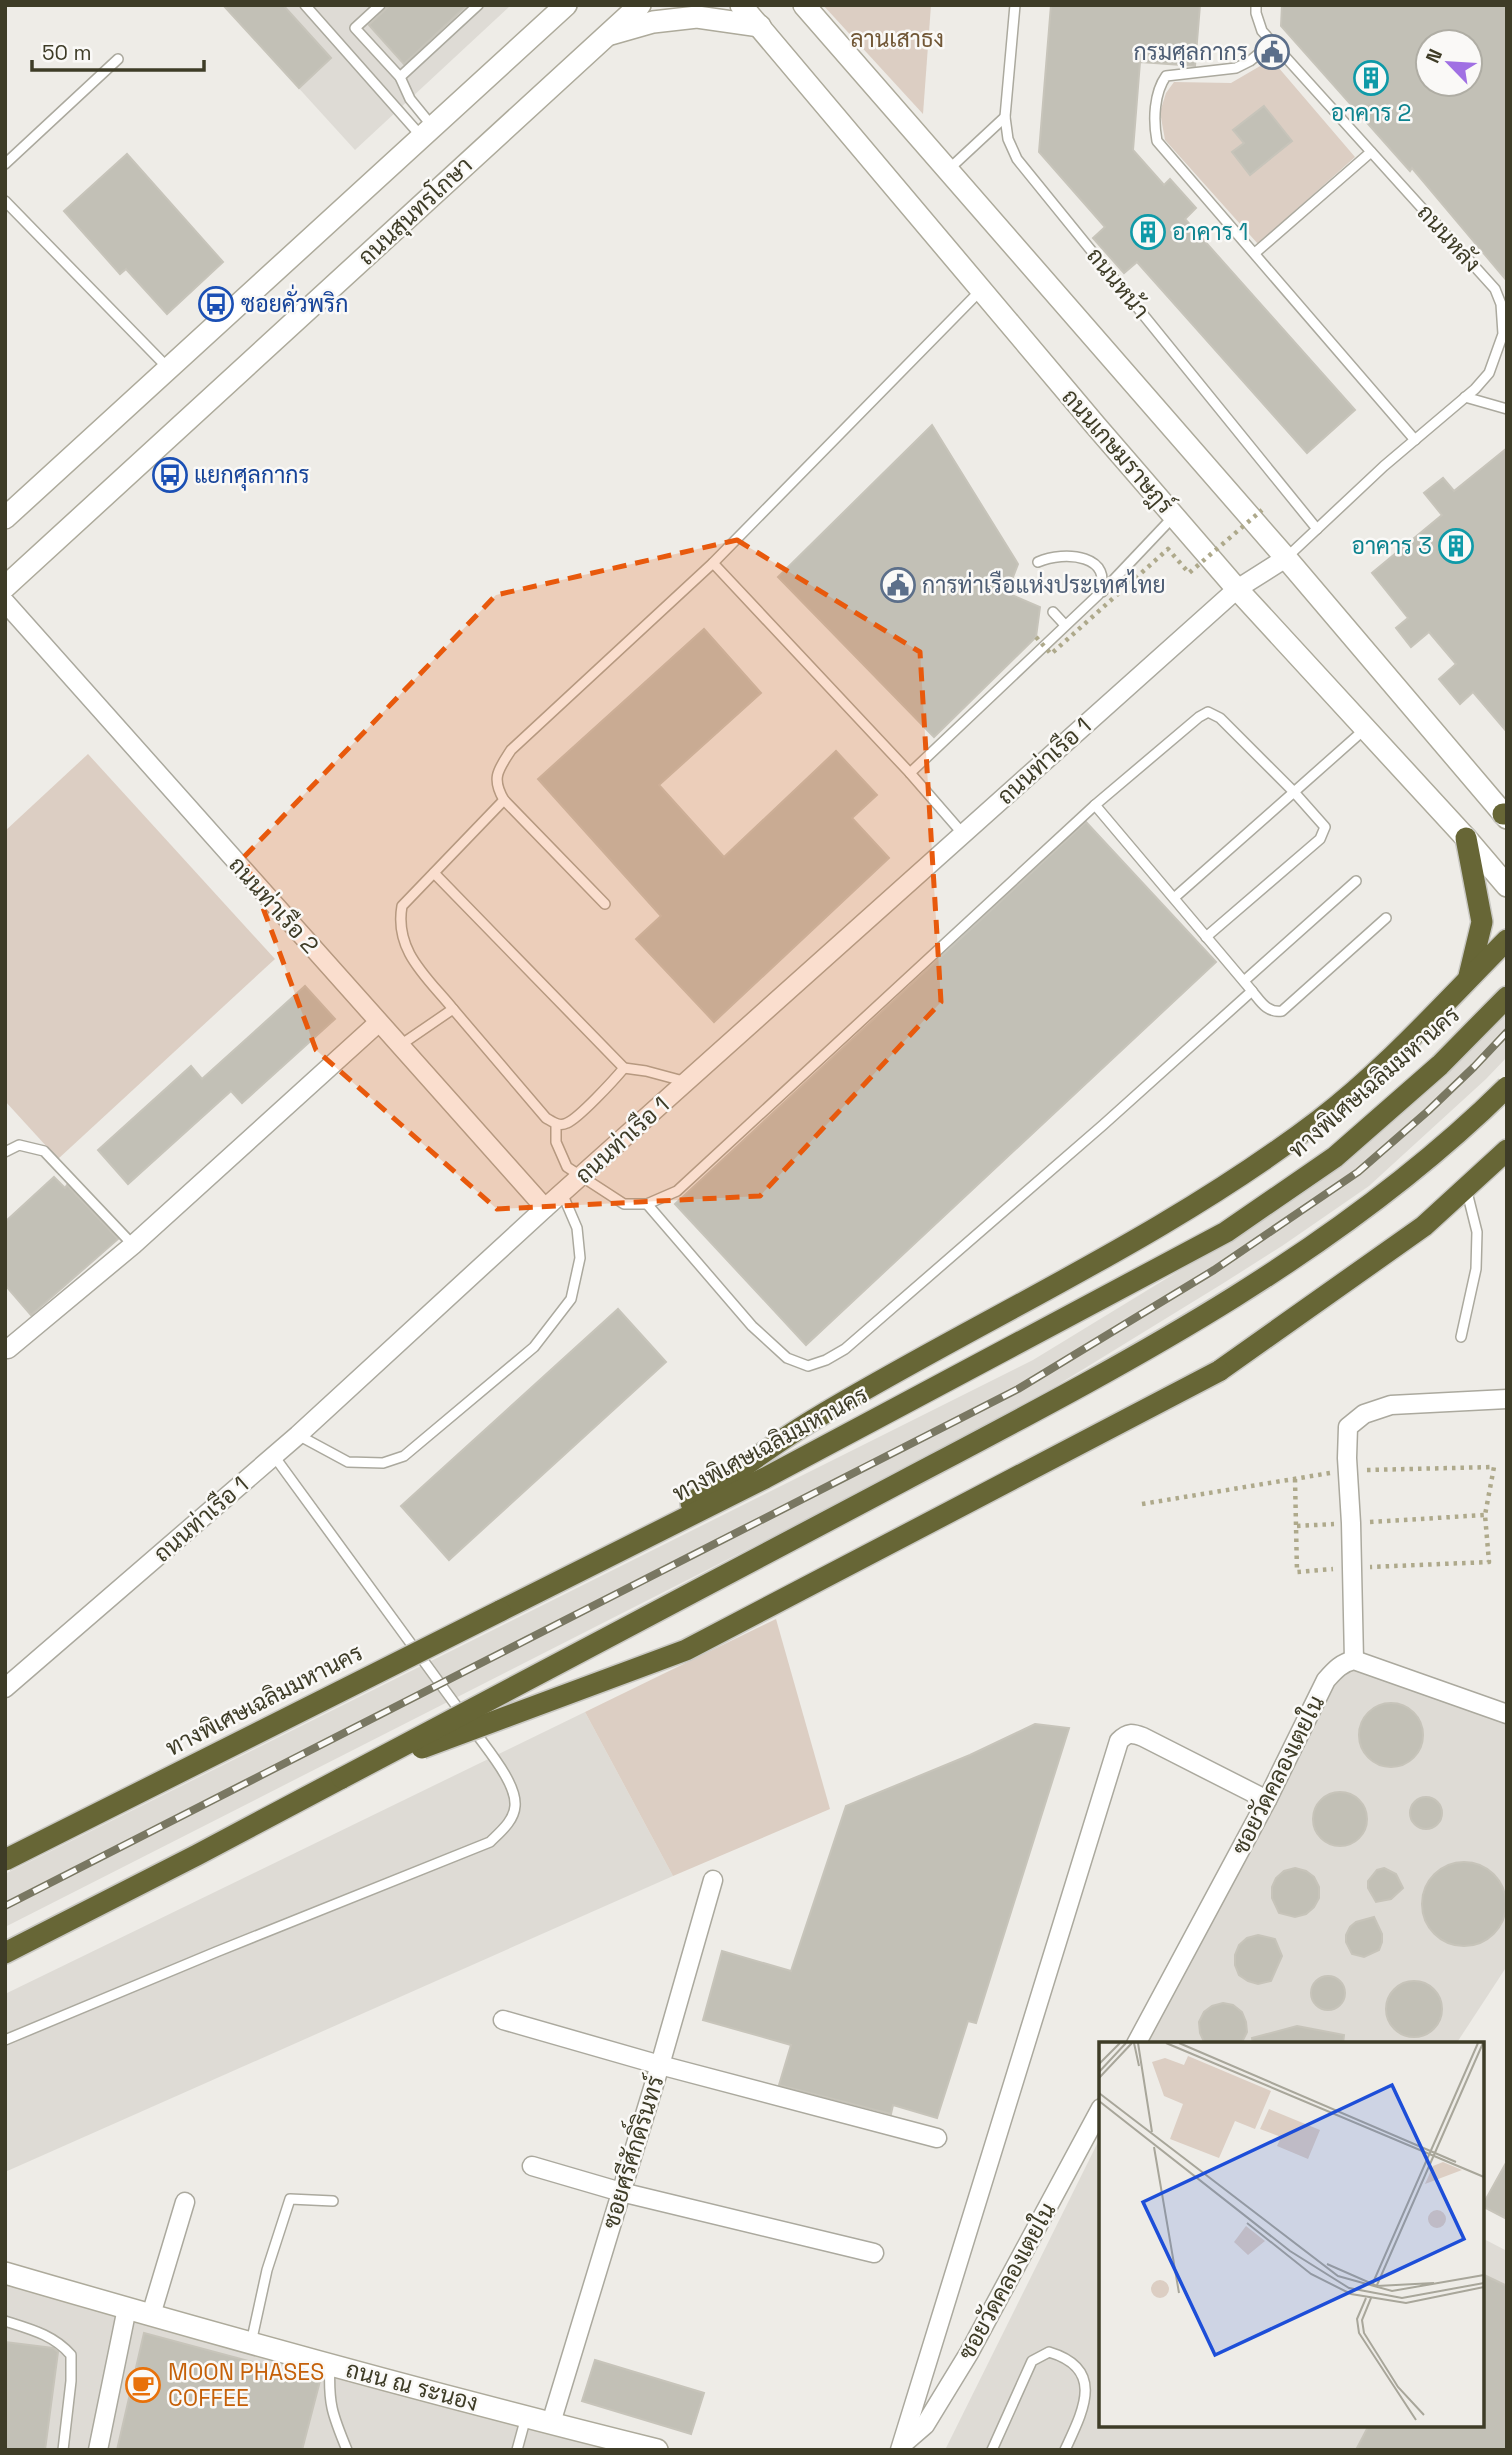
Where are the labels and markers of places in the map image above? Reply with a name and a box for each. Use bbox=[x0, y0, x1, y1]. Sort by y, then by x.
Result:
public building icon: กรมศุลกากร bbox=[1253, 33, 1291, 71]
place label: กรมศุลกากร bbox=[1134, 37, 1248, 68]
building icon: อาคาร 2 bbox=[1352, 59, 1390, 97]
place label: อาคาร 2 bbox=[1331, 98, 1411, 128]
building icon: อาคาร 1 bbox=[1129, 213, 1167, 251]
place label: อาคาร 1 bbox=[1172, 217, 1248, 247]
place label: ซอยคั่วพริก bbox=[241, 284, 348, 319]
bus stop icon: ซอยคั่วพริก bbox=[197, 285, 235, 323]
bus stop icon: แยกศุลกากร bbox=[151, 456, 189, 494]
place label: แยกศุลกากร bbox=[194, 460, 310, 491]
building icon: อาคาร 3 bbox=[1437, 527, 1475, 565]
place label: อาคาร 3 bbox=[1351, 531, 1432, 561]
public building icon: การท่าเรือแห่งประเทศไทย bbox=[879, 566, 917, 604]
place label: การท่าเรือแห่งประเทศไทย bbox=[922, 569, 1166, 600]
place label: MOON PHASES COFFEE bbox=[168, 2357, 324, 2413]
cafe icon: MOON PHASES COFFEE bbox=[124, 2366, 162, 2404]

